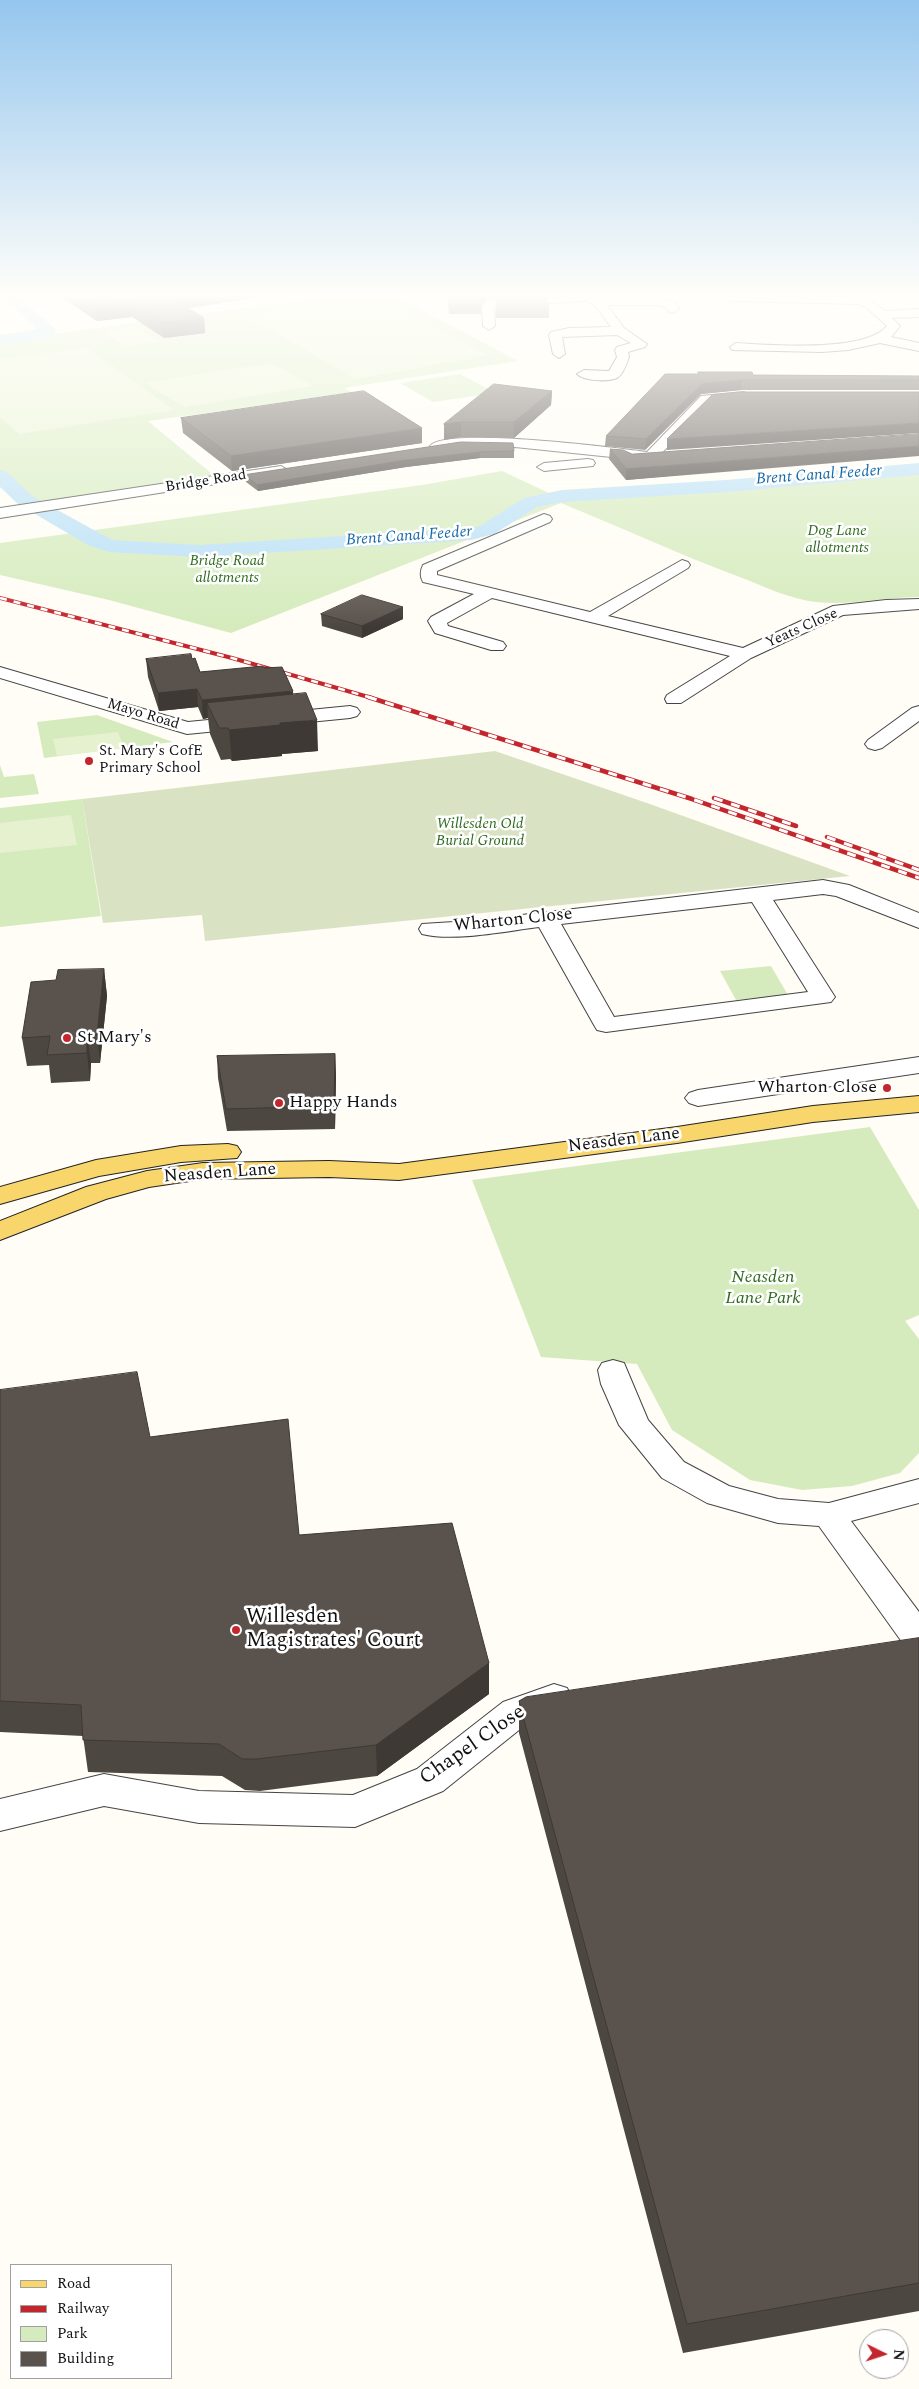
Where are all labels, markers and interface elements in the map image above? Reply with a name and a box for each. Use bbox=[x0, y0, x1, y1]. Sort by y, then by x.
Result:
water label: Brent Canal Feeder bbox=[755, 462, 883, 490]
street label: Bridge Road bbox=[164, 467, 248, 497]
water label: Brent Canal Feeder bbox=[345, 523, 473, 551]
park label: Dog Lane allotments bbox=[805, 523, 869, 558]
park label: Bridge Road allotments bbox=[189, 553, 265, 588]
street label: Yeats Close bbox=[763, 605, 841, 653]
street label: Mayo Road bbox=[105, 696, 181, 734]
place label: St. Mary's CofE Primary School bbox=[99, 743, 203, 778]
marker: St. Mary's CofE Primary School bbox=[83, 755, 95, 767]
park label: Willesden Old Burial Ground bbox=[436, 816, 524, 851]
street label: Wharton Close bbox=[452, 904, 574, 938]
place label: St Mary's bbox=[77, 1027, 152, 1049]
marker: St Mary's bbox=[61, 1032, 73, 1044]
place label: Wharton Close bbox=[757, 1077, 877, 1099]
marker: Wharton Close bbox=[881, 1082, 893, 1094]
place label: Happy Hands bbox=[289, 1092, 398, 1114]
marker: Happy Hands bbox=[273, 1097, 285, 1109]
street label: Neasden Lane bbox=[567, 1123, 681, 1159]
street label: Neasden Lane bbox=[163, 1159, 277, 1189]
park label: Neasden Lane Park bbox=[725, 1267, 801, 1310]
place label: Willesden Magistrates' Court bbox=[246, 1605, 421, 1655]
marker: Willesden Magistrates' Court bbox=[230, 1624, 242, 1636]
street label: Chapel Close bbox=[415, 1700, 531, 1792]
legend bbox=[10, 2264, 172, 2379]
text: Road bbox=[57, 2272, 91, 2295]
text: Railway bbox=[57, 2297, 109, 2320]
text: Park bbox=[57, 2322, 88, 2345]
north arrow bbox=[859, 2329, 909, 2379]
text: Building bbox=[57, 2347, 114, 2370]
text: N bbox=[888, 2349, 909, 2361]

